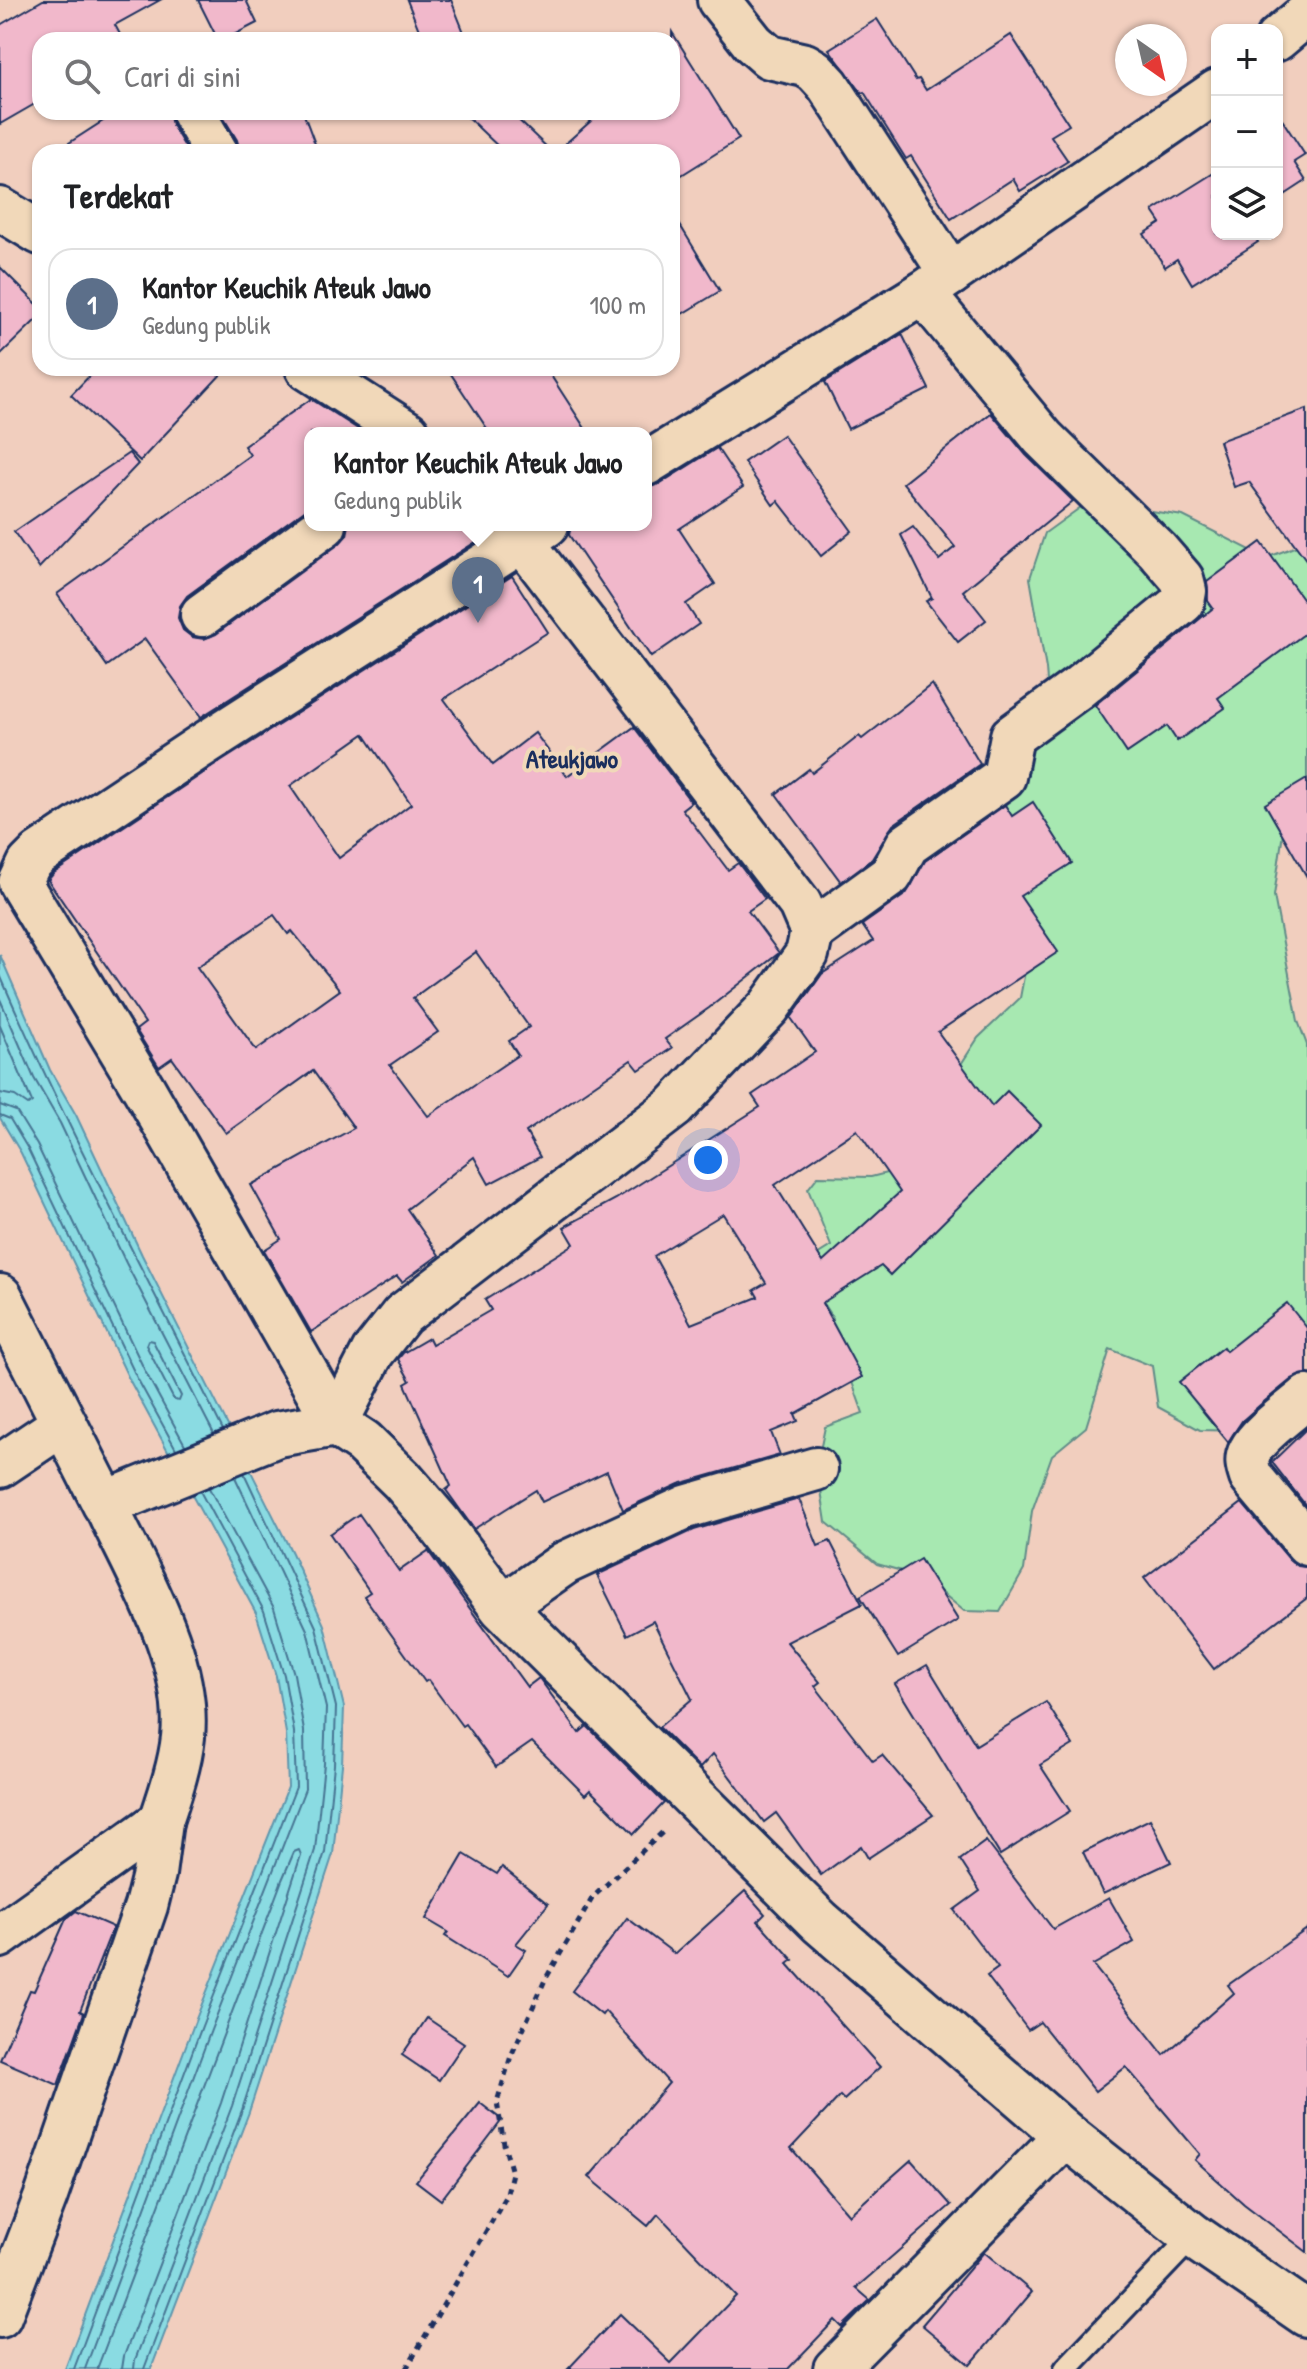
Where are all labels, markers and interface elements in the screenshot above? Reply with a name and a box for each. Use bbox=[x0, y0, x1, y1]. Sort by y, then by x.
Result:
north arrow bbox=[1115, 24, 1187, 96]
map controls bbox=[1211, 24, 1283, 240]
button: + bbox=[1211, 24, 1283, 96]
search box bbox=[32, 32, 680, 120]
icon: search bbox=[60, 54, 104, 98]
text: Cari di sini bbox=[124, 56, 241, 96]
button: − bbox=[1211, 96, 1283, 168]
button: layers bbox=[1211, 168, 1283, 240]
text: Terdekat bbox=[64, 173, 172, 219]
text: Kantor Keuchik Ateuk Jawo bbox=[142, 267, 431, 307]
text: 1 bbox=[87, 287, 97, 322]
text: 100 m bbox=[590, 287, 646, 322]
text: Gedung publik bbox=[142, 307, 270, 342]
popup bbox=[304, 427, 652, 531]
text: Kantor Keuchik Ateuk Jawo bbox=[334, 442, 622, 482]
text: Gedung publik bbox=[334, 482, 462, 517]
pin: 1 bbox=[452, 557, 504, 623]
district label: Ateukjawo bbox=[526, 741, 619, 776]
your location bbox=[688, 1140, 728, 1180]

